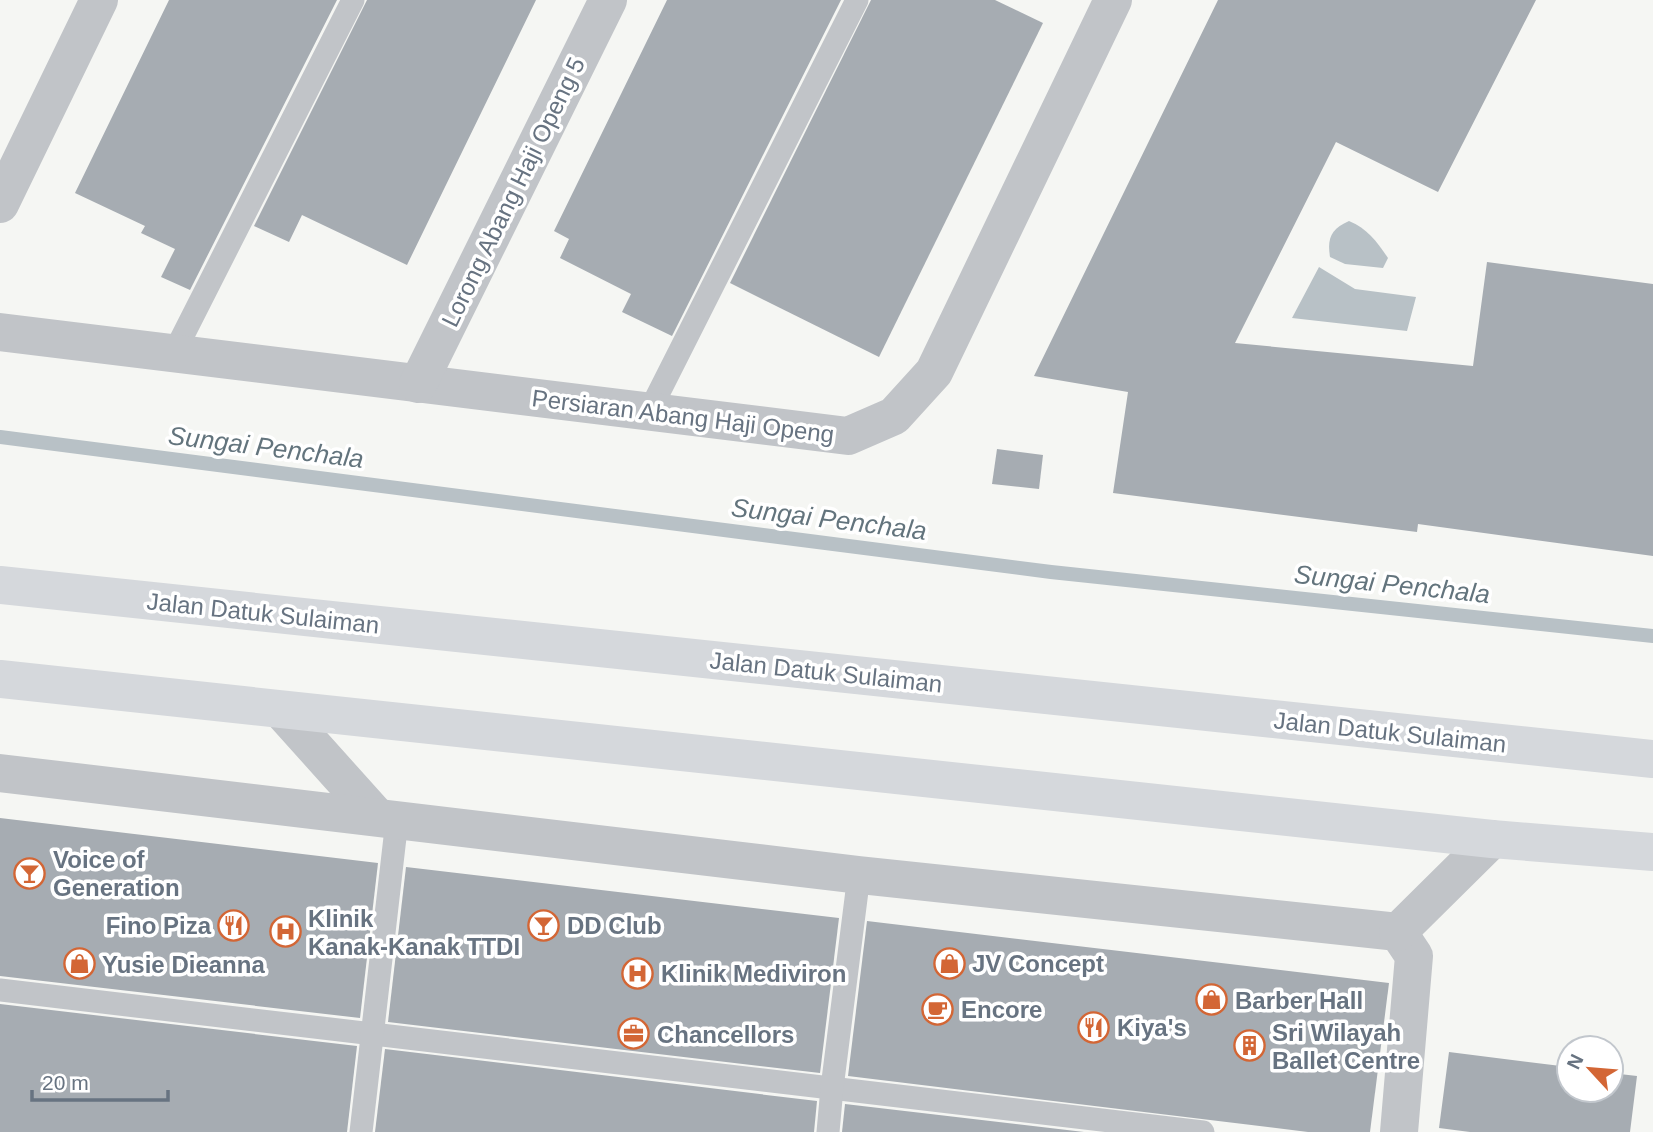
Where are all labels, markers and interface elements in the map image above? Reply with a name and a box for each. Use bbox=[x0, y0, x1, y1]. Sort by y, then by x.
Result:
street label: Lorong Abang Haji Openg 5 bbox=[436, 53, 590, 331]
street label: Persiaran Abang Haji Openg bbox=[530, 384, 836, 448]
water label: Sungai Penchala bbox=[167, 420, 365, 474]
water label: Sungai Penchala bbox=[730, 492, 928, 546]
water label: Sungai Penchala bbox=[1293, 559, 1491, 609]
street label: Jalan Datuk Sulaiman bbox=[145, 587, 381, 639]
street label: Jalan Datuk Sulaiman bbox=[708, 646, 944, 698]
street label: Jalan Datuk Sulaiman bbox=[1272, 706, 1508, 758]
place label: Voice of Generation bbox=[53, 846, 180, 901]
bar icon: Voice of Generation bbox=[13, 856, 47, 890]
place label: Klinik Kanak-Kanak TTDI bbox=[308, 905, 520, 960]
restaurant icon: Fino Piza bbox=[217, 908, 251, 942]
bar icon: DD Club bbox=[527, 908, 561, 942]
place label: Fino Piza bbox=[106, 912, 212, 939]
place label: DD Club bbox=[567, 912, 662, 939]
hospital icon: Klinik Kanak-Kanak TTDI bbox=[268, 915, 302, 949]
shop icon: JV Concept bbox=[932, 946, 966, 980]
shop icon: Yusie Dieanna bbox=[62, 947, 96, 981]
place label: JV Concept bbox=[972, 950, 1104, 977]
place label: Yusie Dieanna bbox=[102, 951, 265, 978]
hospital icon: Klinik Mediviron bbox=[621, 956, 655, 990]
place label: Klinik Mediviron bbox=[661, 960, 846, 987]
shop icon: Barber Hall bbox=[1195, 983, 1229, 1017]
place label: Barber Hall bbox=[1235, 987, 1363, 1014]
cafe icon: Encore bbox=[921, 992, 955, 1026]
place label: Encore bbox=[961, 996, 1042, 1023]
restaurant icon: Kiya's bbox=[1077, 1010, 1111, 1044]
place label: Kiya's bbox=[1117, 1014, 1187, 1041]
office icon: Chancellors bbox=[617, 1017, 651, 1051]
place label: Sri Wilayah Ballet Centre bbox=[1272, 1019, 1420, 1074]
place label: Chancellors bbox=[657, 1021, 794, 1048]
building icon: Sri Wilayah Ballet Centre bbox=[1232, 1029, 1266, 1063]
north arrow bbox=[1555, 1034, 1625, 1104]
text: N bbox=[1563, 1051, 1588, 1073]
scale bar bbox=[32, 1058, 168, 1102]
text: 20 m bbox=[42, 1071, 89, 1094]

